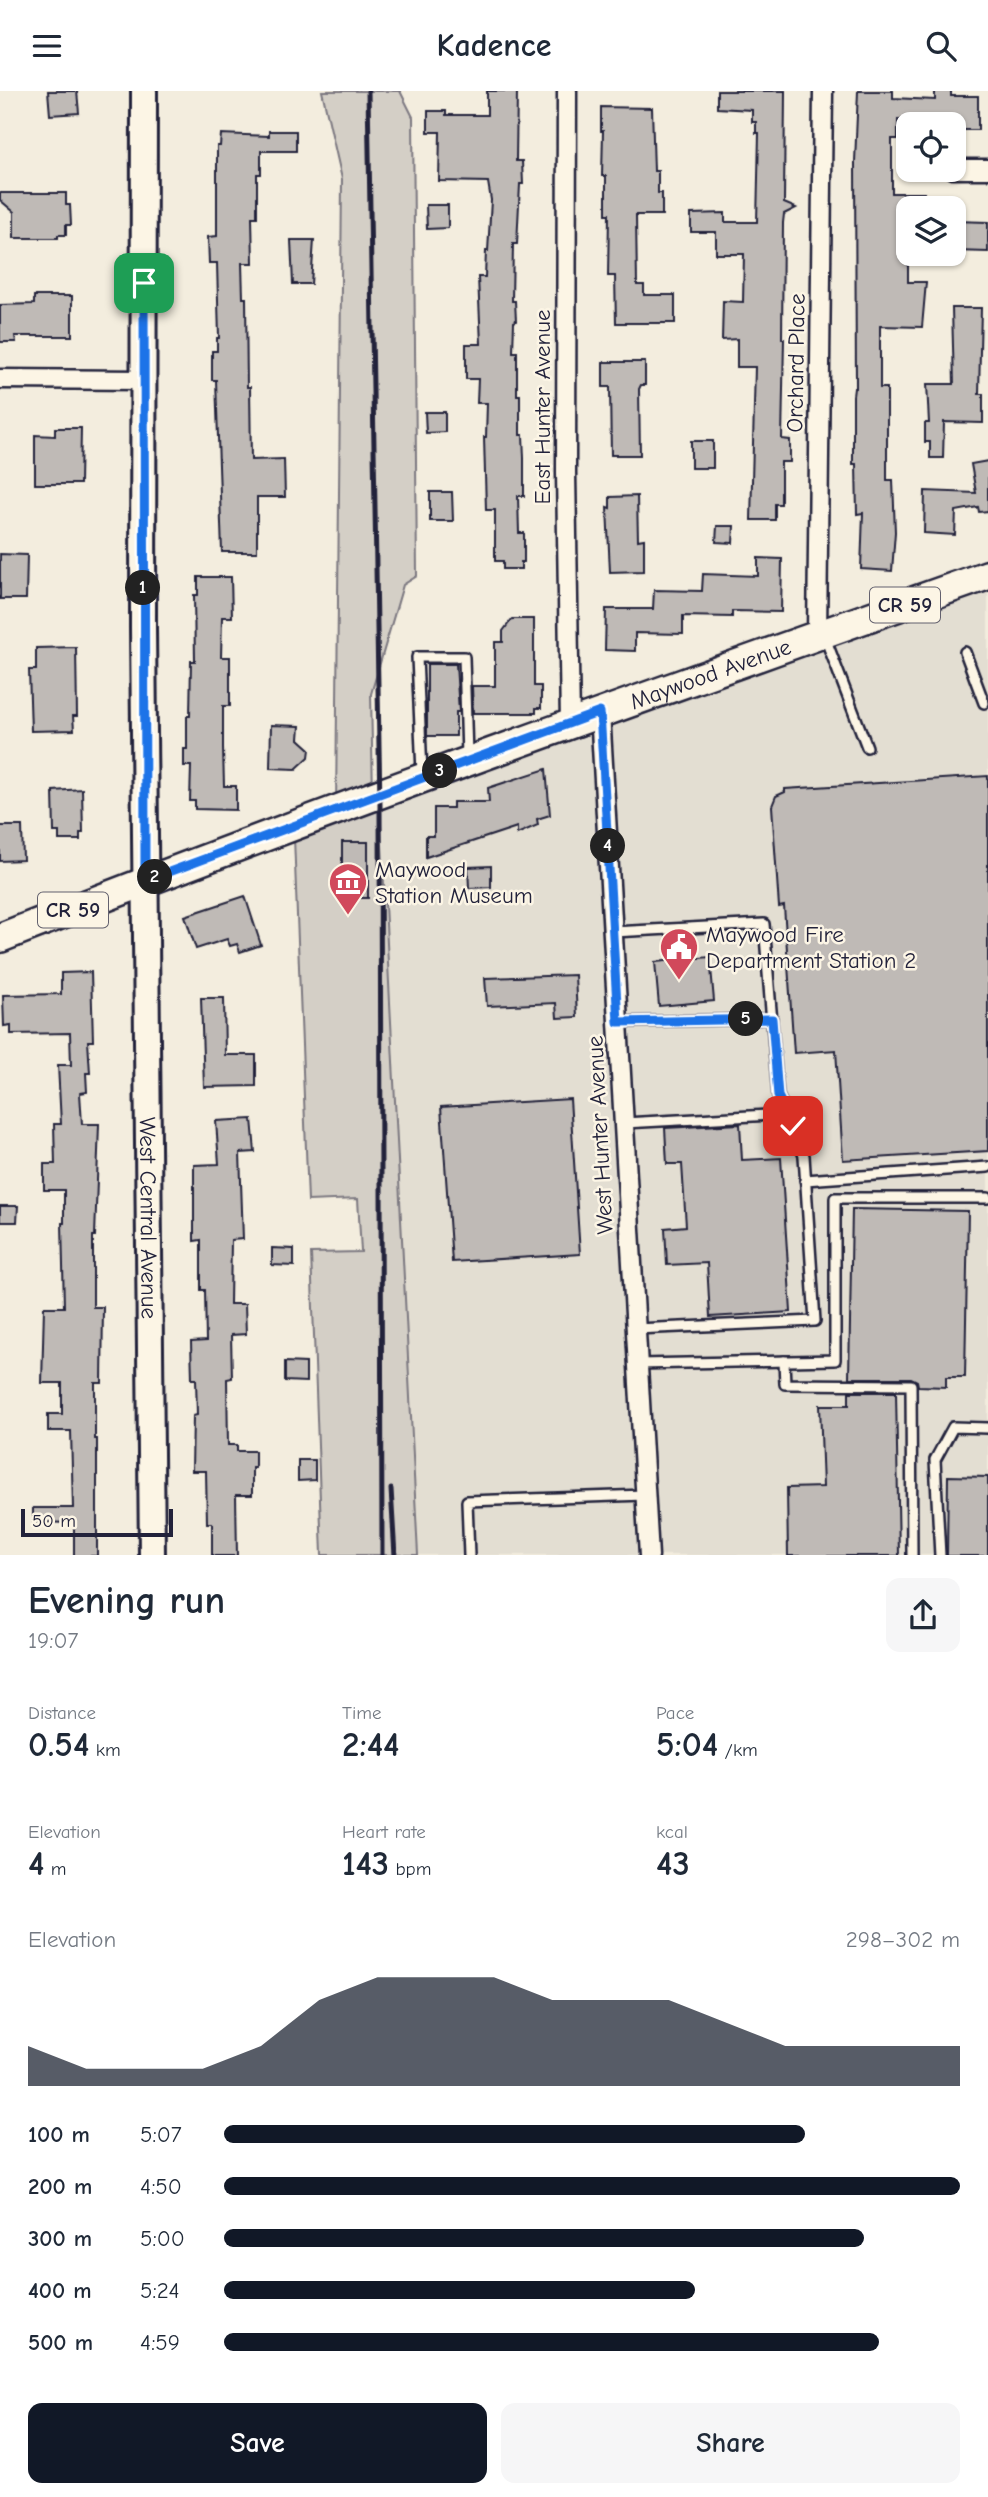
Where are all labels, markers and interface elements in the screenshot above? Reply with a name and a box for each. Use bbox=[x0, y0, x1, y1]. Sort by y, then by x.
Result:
icon: menu bbox=[28, 27, 66, 65]
text: Kadence bbox=[437, 27, 551, 64]
icon: search bbox=[922, 27, 960, 65]
map controls bbox=[896, 112, 966, 266]
button: locate bbox=[896, 112, 966, 182]
button: layers bbox=[896, 196, 966, 266]
pin bbox=[114, 253, 174, 313]
icon: arrive bbox=[125, 264, 163, 302]
street label: Orchard Place bbox=[781, 293, 811, 433]
street label: East Hunter Avenue bbox=[529, 310, 556, 504]
pin: 1 bbox=[125, 571, 160, 605]
text: 1 bbox=[139, 576, 146, 598]
road number: CR 59 bbox=[870, 587, 940, 623]
street label: Maywood Avenue bbox=[626, 633, 795, 715]
pin: 3 bbox=[422, 753, 458, 789]
text: 3 bbox=[435, 759, 444, 781]
pin: 4 bbox=[590, 829, 626, 863]
text: 4 bbox=[603, 834, 612, 856]
place label: Maywood Station Museum bbox=[375, 856, 533, 909]
pin: 2 bbox=[138, 859, 172, 895]
museum icon: Maywood Station Museum bbox=[327, 861, 369, 916]
text: 2 bbox=[150, 865, 159, 887]
road number: CR 59 bbox=[38, 893, 108, 927]
place label: Maywood Fire Department Station 2 bbox=[706, 921, 916, 974]
public building icon: Maywood Fire Department Station 2 bbox=[658, 926, 700, 981]
pin: 5 bbox=[728, 1002, 764, 1037]
text: 5 bbox=[740, 1007, 751, 1029]
street label: West Hunter Avenue bbox=[581, 1035, 619, 1235]
pin bbox=[763, 1096, 823, 1156]
icon: check bbox=[774, 1107, 812, 1145]
street label: West Central Avenue bbox=[134, 1117, 163, 1319]
scale bar bbox=[21, 1507, 173, 1538]
text: 50 m bbox=[32, 1510, 76, 1532]
button: share bbox=[886, 1578, 960, 1652]
text: Evening run bbox=[28, 1579, 225, 1623]
text: 19:07 bbox=[28, 1627, 78, 1654]
text: Distance bbox=[28, 1702, 96, 1724]
text: Time bbox=[342, 1702, 381, 1724]
text: Pace bbox=[656, 1702, 694, 1724]
text: 0.54 bbox=[28, 1724, 89, 1765]
text: 2:44 bbox=[342, 1724, 400, 1765]
text: 5:04 bbox=[656, 1724, 718, 1765]
text: km bbox=[89, 1739, 121, 1761]
text: /km bbox=[718, 1739, 758, 1761]
text: Elevation bbox=[28, 1821, 101, 1843]
text: Heart rate bbox=[342, 1821, 426, 1843]
text: kcal bbox=[656, 1821, 688, 1843]
text: 4 bbox=[28, 1843, 44, 1884]
text: 143 bbox=[342, 1843, 389, 1884]
text: 43 bbox=[656, 1843, 690, 1884]
text: m bbox=[44, 1858, 66, 1880]
text: bpm bbox=[389, 1858, 431, 1880]
text: Elevation bbox=[28, 1926, 116, 1953]
text: 298–302 m bbox=[846, 1926, 960, 1953]
text: 100 m bbox=[28, 2121, 90, 2148]
text: 5:07 bbox=[140, 2121, 182, 2148]
text: 200 m bbox=[28, 2173, 92, 2200]
text: 4:50 bbox=[140, 2173, 182, 2200]
text: 300 m bbox=[28, 2225, 92, 2252]
text: 5:00 bbox=[140, 2225, 185, 2252]
text: 400 m bbox=[28, 2277, 92, 2304]
text: 5:24 bbox=[140, 2277, 180, 2304]
text: 500 m bbox=[28, 2329, 93, 2356]
text: 4:59 bbox=[140, 2329, 180, 2356]
button: Save bbox=[28, 2403, 487, 2483]
button: Share bbox=[501, 2403, 960, 2483]

